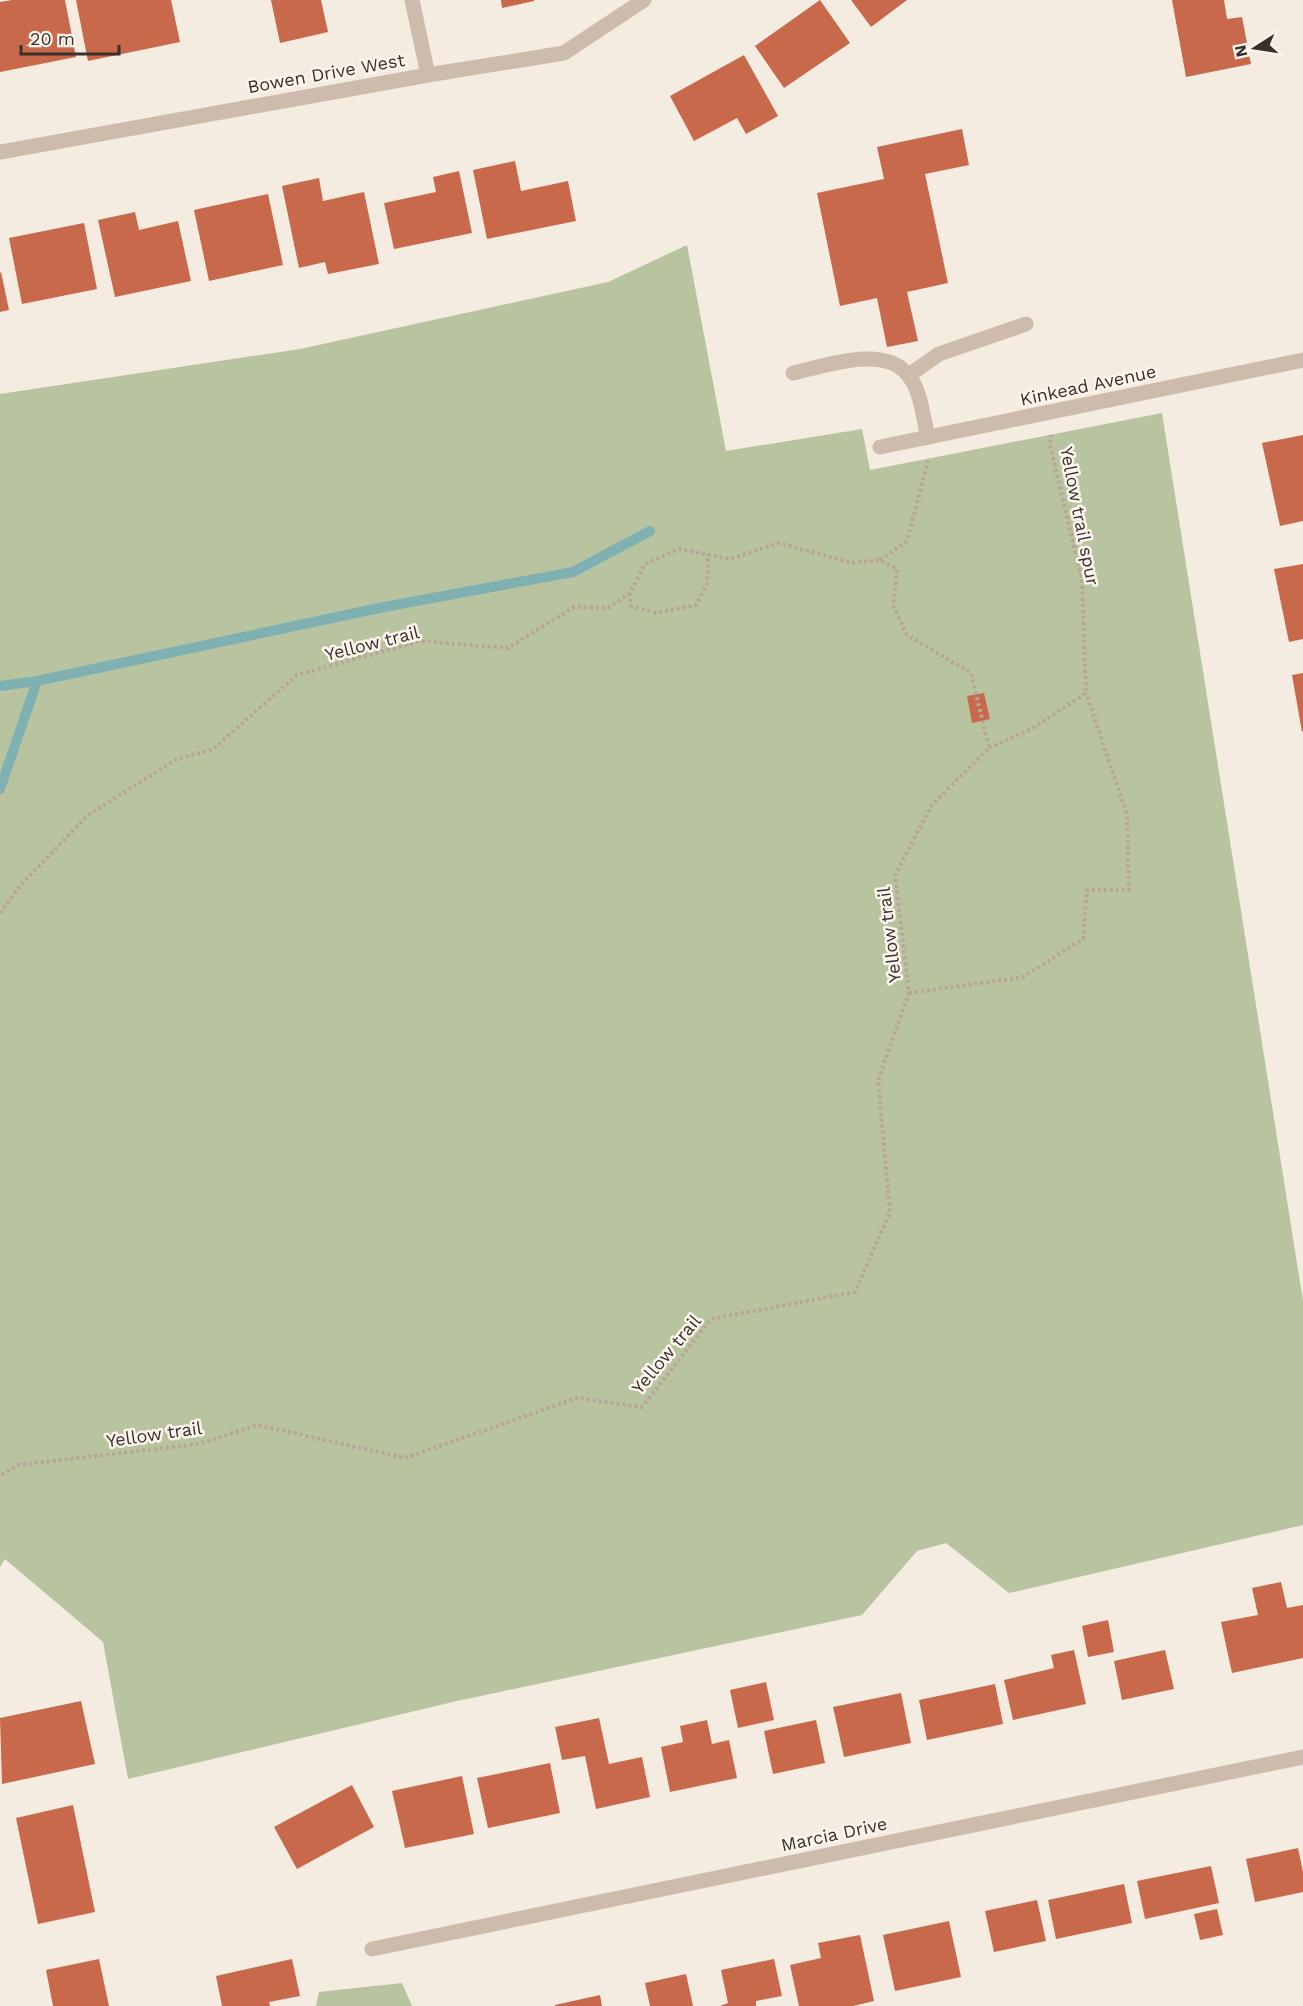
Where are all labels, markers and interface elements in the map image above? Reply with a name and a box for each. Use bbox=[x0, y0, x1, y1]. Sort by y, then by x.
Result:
scale bar bbox=[21, 18, 118, 56]
north arrow bbox=[1225, 18, 1285, 78]
text: 20 m bbox=[30, 28, 75, 49]
text: N bbox=[1230, 43, 1251, 59]
street label: Bowen Drive West bbox=[246, 49, 407, 97]
street label: Kinkead Avenue bbox=[1018, 360, 1158, 410]
street label: Yellow trail spur bbox=[1056, 445, 1104, 587]
street label: Yellow trail bbox=[323, 621, 422, 665]
street label: Yellow trail bbox=[873, 885, 905, 984]
street label: Yellow trail bbox=[627, 1310, 705, 1398]
street label: Yellow trail bbox=[105, 1417, 204, 1451]
street label: Marcia Drive bbox=[779, 1812, 889, 1856]

